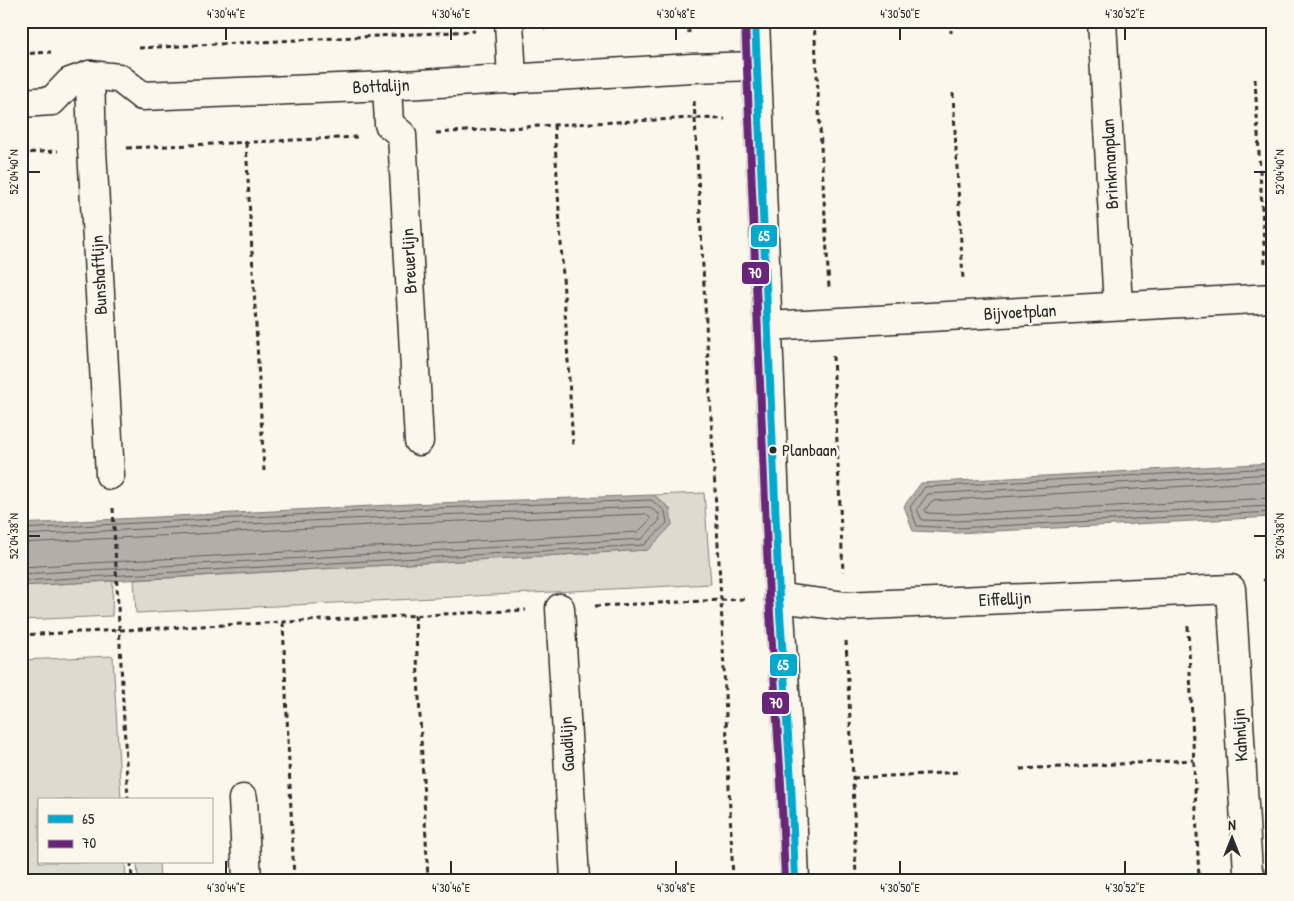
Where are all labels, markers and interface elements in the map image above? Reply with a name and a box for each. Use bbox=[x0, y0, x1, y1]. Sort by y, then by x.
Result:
text: 4°30'44"E bbox=[207, 5, 246, 22]
text: 4°30'46"E bbox=[432, 5, 471, 22]
text: 4°30'48"E bbox=[657, 5, 696, 22]
text: 4°30'50"E bbox=[880, 5, 920, 22]
text: 4°30'52"E bbox=[1105, 5, 1146, 22]
street label: Bottalijn bbox=[352, 72, 410, 99]
street label: Brinkmanplan bbox=[1095, 118, 1124, 210]
text: 52°04'40"N bbox=[5, 149, 22, 195]
text: 52°04'40"N bbox=[1271, 149, 1288, 195]
line badge: 65 bbox=[750, 224, 778, 248]
text: 65 bbox=[758, 226, 770, 245]
street label: Breuerlijn bbox=[394, 228, 423, 294]
street label: Bunshaftlijn bbox=[84, 234, 113, 316]
line badge: 70 bbox=[741, 261, 770, 285]
text: 70 bbox=[747, 263, 762, 282]
street label: Bijvoetplan bbox=[983, 297, 1057, 326]
place label: Planbaan bbox=[782, 438, 837, 461]
marker: Planbaan bbox=[768, 445, 778, 455]
text: 52°04'38"N bbox=[5, 513, 22, 559]
text: 52°04'38"N bbox=[1271, 513, 1288, 559]
street label: Eiffellijn bbox=[978, 585, 1032, 612]
line badge: 65 bbox=[769, 653, 798, 677]
text: 65 bbox=[777, 655, 789, 674]
line badge: 70 bbox=[761, 691, 790, 715]
text: 70 bbox=[768, 693, 783, 712]
street label: Kahnlijn bbox=[1226, 708, 1253, 762]
street label: Gaudilijn bbox=[553, 716, 580, 772]
legend bbox=[38, 798, 212, 864]
text: 65 bbox=[82, 808, 95, 829]
north arrow bbox=[1206, 814, 1256, 864]
text: N bbox=[1228, 815, 1236, 834]
text: 70 bbox=[82, 832, 96, 853]
text: 4°30'44"E bbox=[207, 879, 246, 896]
text: 4°30'46"E bbox=[432, 879, 471, 896]
text: 4°30'48"E bbox=[657, 879, 696, 896]
text: 4°30'50"E bbox=[880, 879, 920, 896]
text: 4°30'52"E bbox=[1105, 879, 1146, 896]

